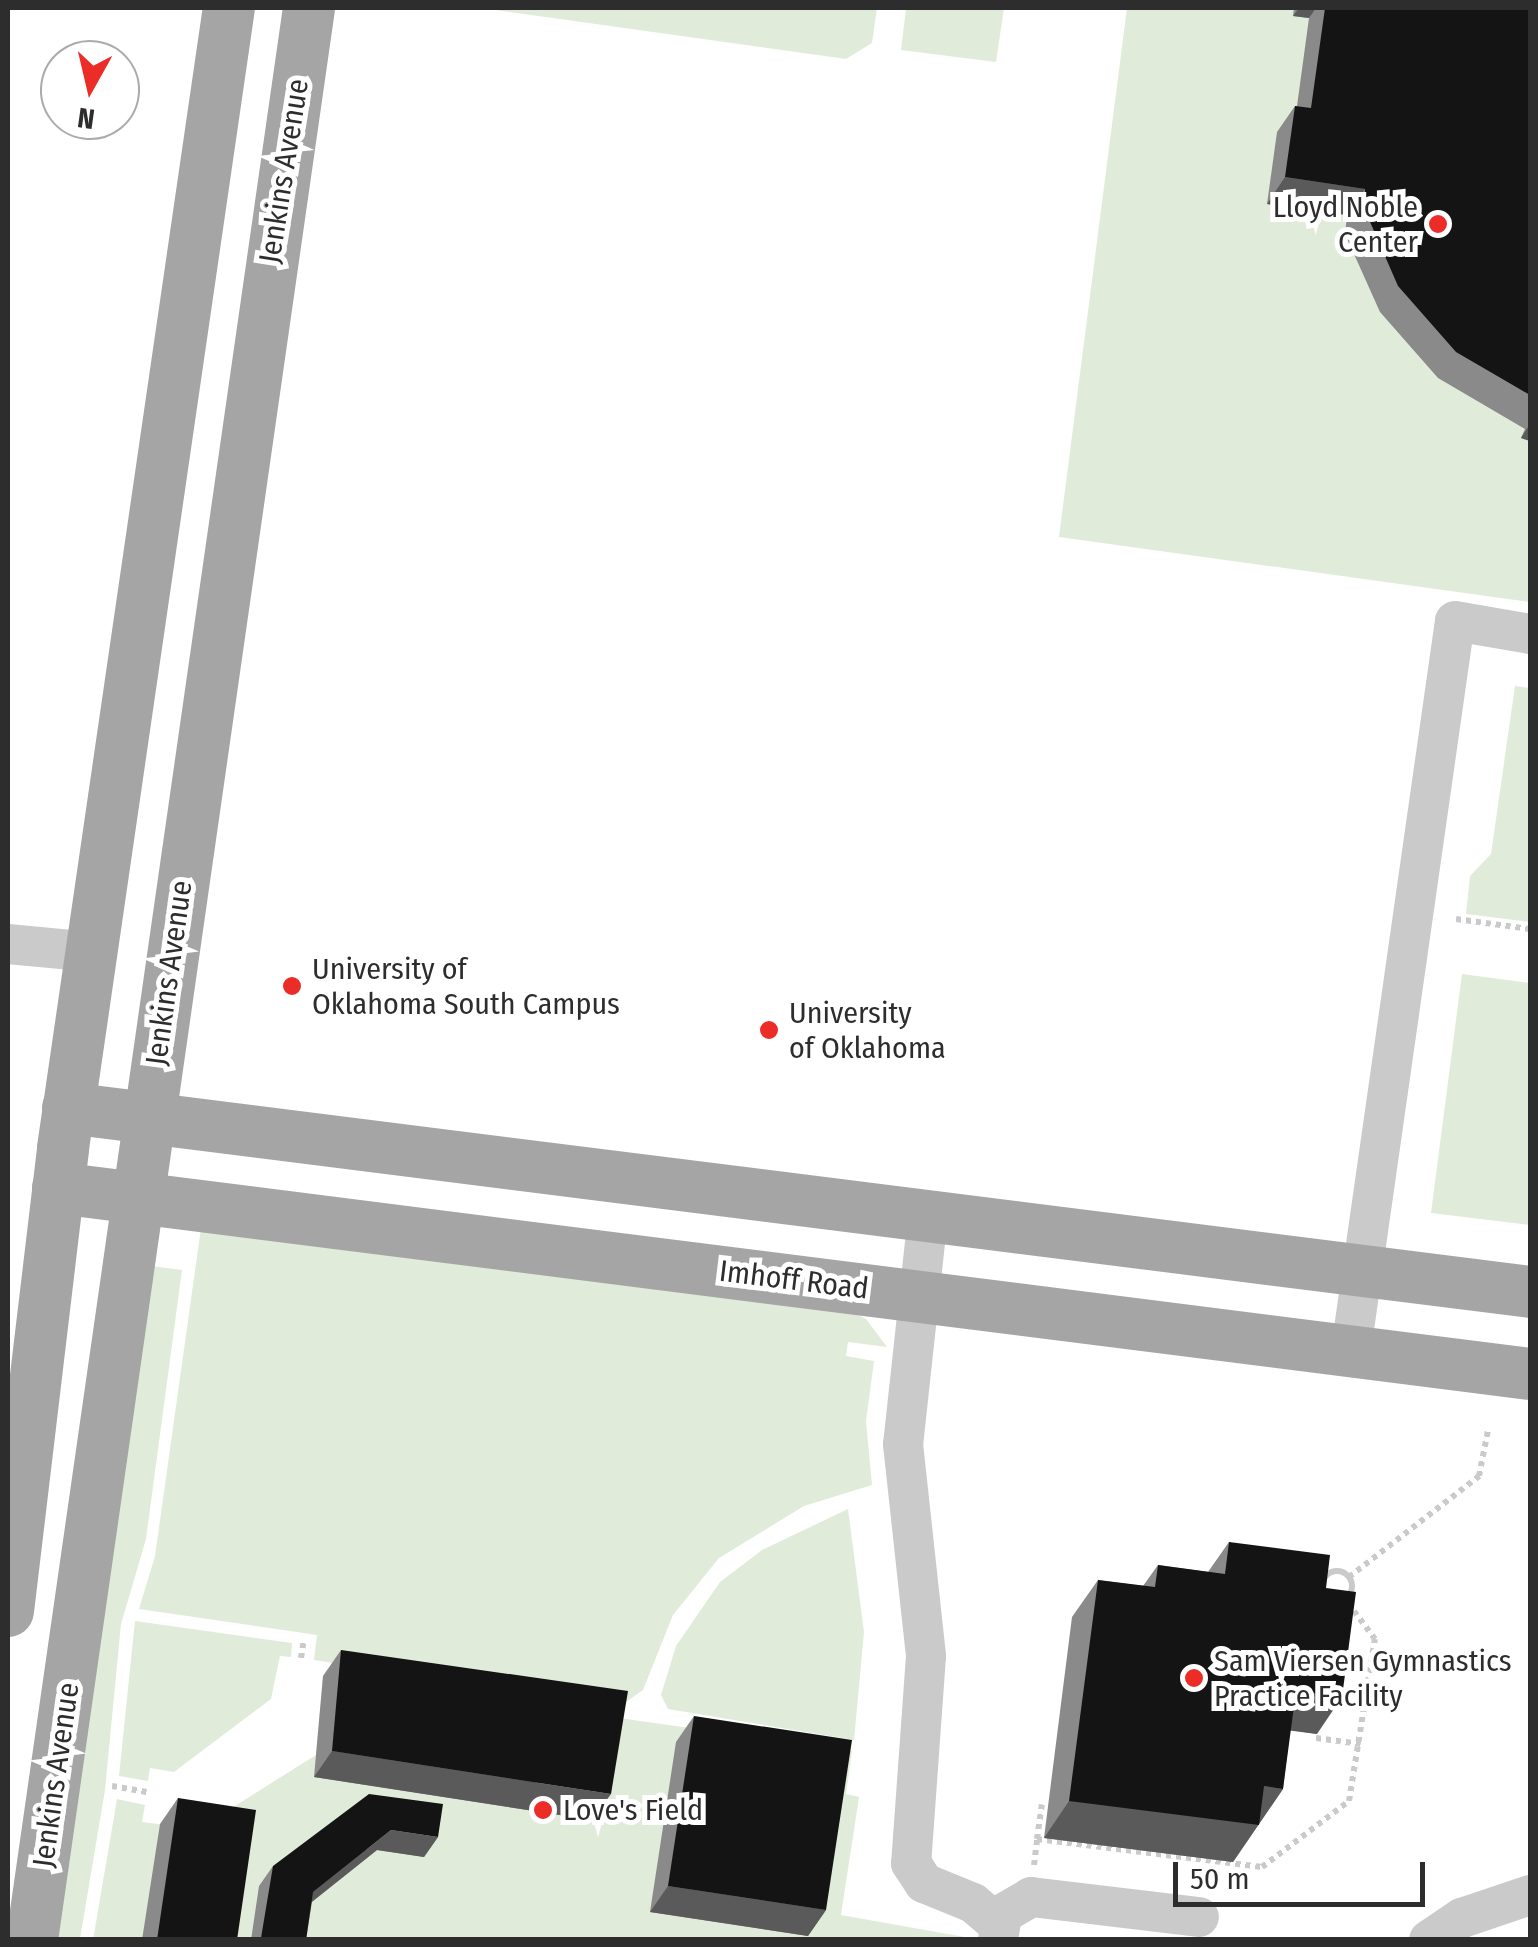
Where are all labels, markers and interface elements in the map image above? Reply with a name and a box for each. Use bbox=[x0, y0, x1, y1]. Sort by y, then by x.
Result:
north arrow bbox=[40, 40, 140, 140]
street label: Jenkins Avenue bbox=[252, 76, 316, 266]
text: N bbox=[75, 101, 97, 136]
place label: Lloyd Noble Center bbox=[1273, 189, 1418, 260]
marker: Lloyd Noble Center bbox=[1427, 213, 1449, 235]
street label: Jenkins Avenue bbox=[138, 878, 200, 1068]
place label: University of Oklahoma South Campus bbox=[312, 951, 620, 1022]
marker: University of Oklahoma South Campus bbox=[281, 975, 303, 997]
place label: University of Oklahoma bbox=[789, 995, 946, 1066]
marker: University of Oklahoma bbox=[758, 1019, 780, 1041]
street label: Imhoff Road bbox=[717, 1253, 871, 1307]
place label: Sam Viersen Gymnastics Practice Facility bbox=[1214, 1643, 1512, 1714]
marker: Sam Viersen Gymnastics Practice Facility bbox=[1183, 1667, 1205, 1689]
street label: Jenkins Avenue bbox=[25, 1680, 87, 1870]
place label: Love's Field bbox=[563, 1792, 703, 1828]
marker: Love's Field bbox=[532, 1799, 554, 1821]
scale bar bbox=[1178, 1842, 1430, 1904]
text: 50 m bbox=[1190, 1861, 1250, 1897]

